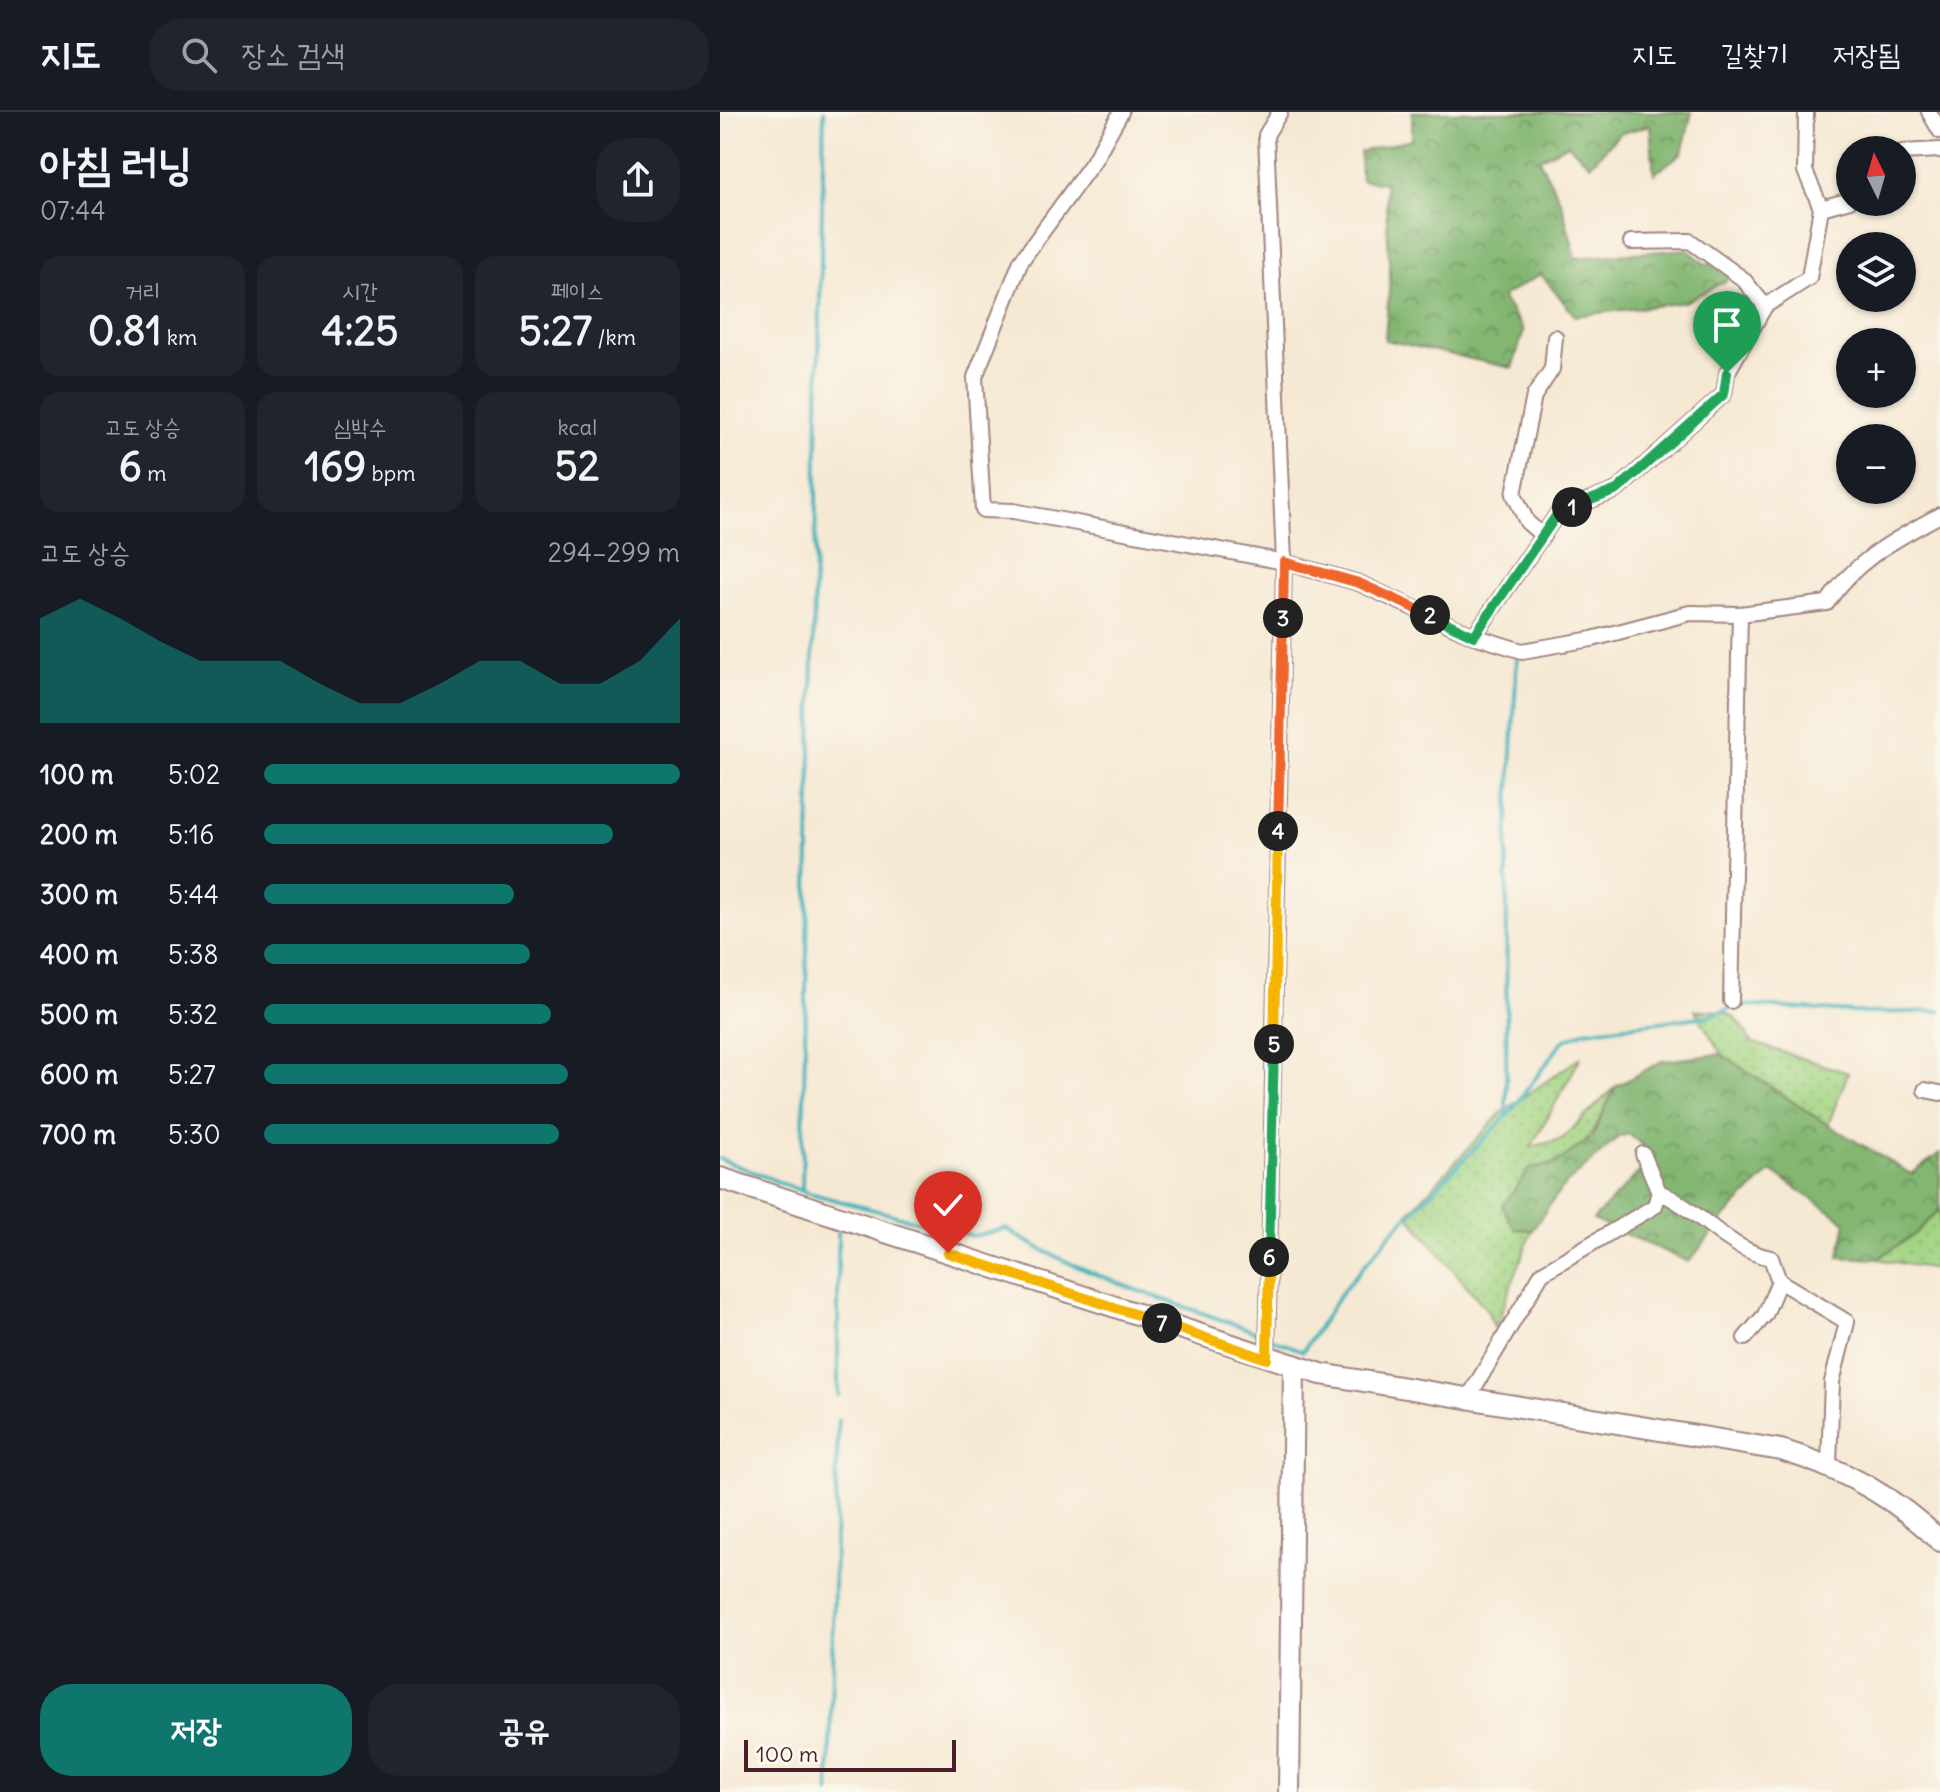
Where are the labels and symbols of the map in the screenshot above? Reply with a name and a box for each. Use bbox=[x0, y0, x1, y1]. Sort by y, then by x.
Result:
north arrow bbox=[1836, 136, 1916, 216]
pin bbox=[1693, 291, 1761, 373]
pin: 1 bbox=[1552, 487, 1592, 527]
pin: 2 bbox=[1410, 595, 1450, 635]
pin: 3 bbox=[1263, 598, 1303, 638]
pin: 4 bbox=[1258, 811, 1298, 851]
pin: 5 bbox=[1254, 1024, 1294, 1064]
pin bbox=[914, 1171, 982, 1253]
pin: 6 bbox=[1249, 1237, 1289, 1277]
pin: 7 bbox=[1142, 1303, 1182, 1343]
scale bar bbox=[744, 1736, 956, 1772]

